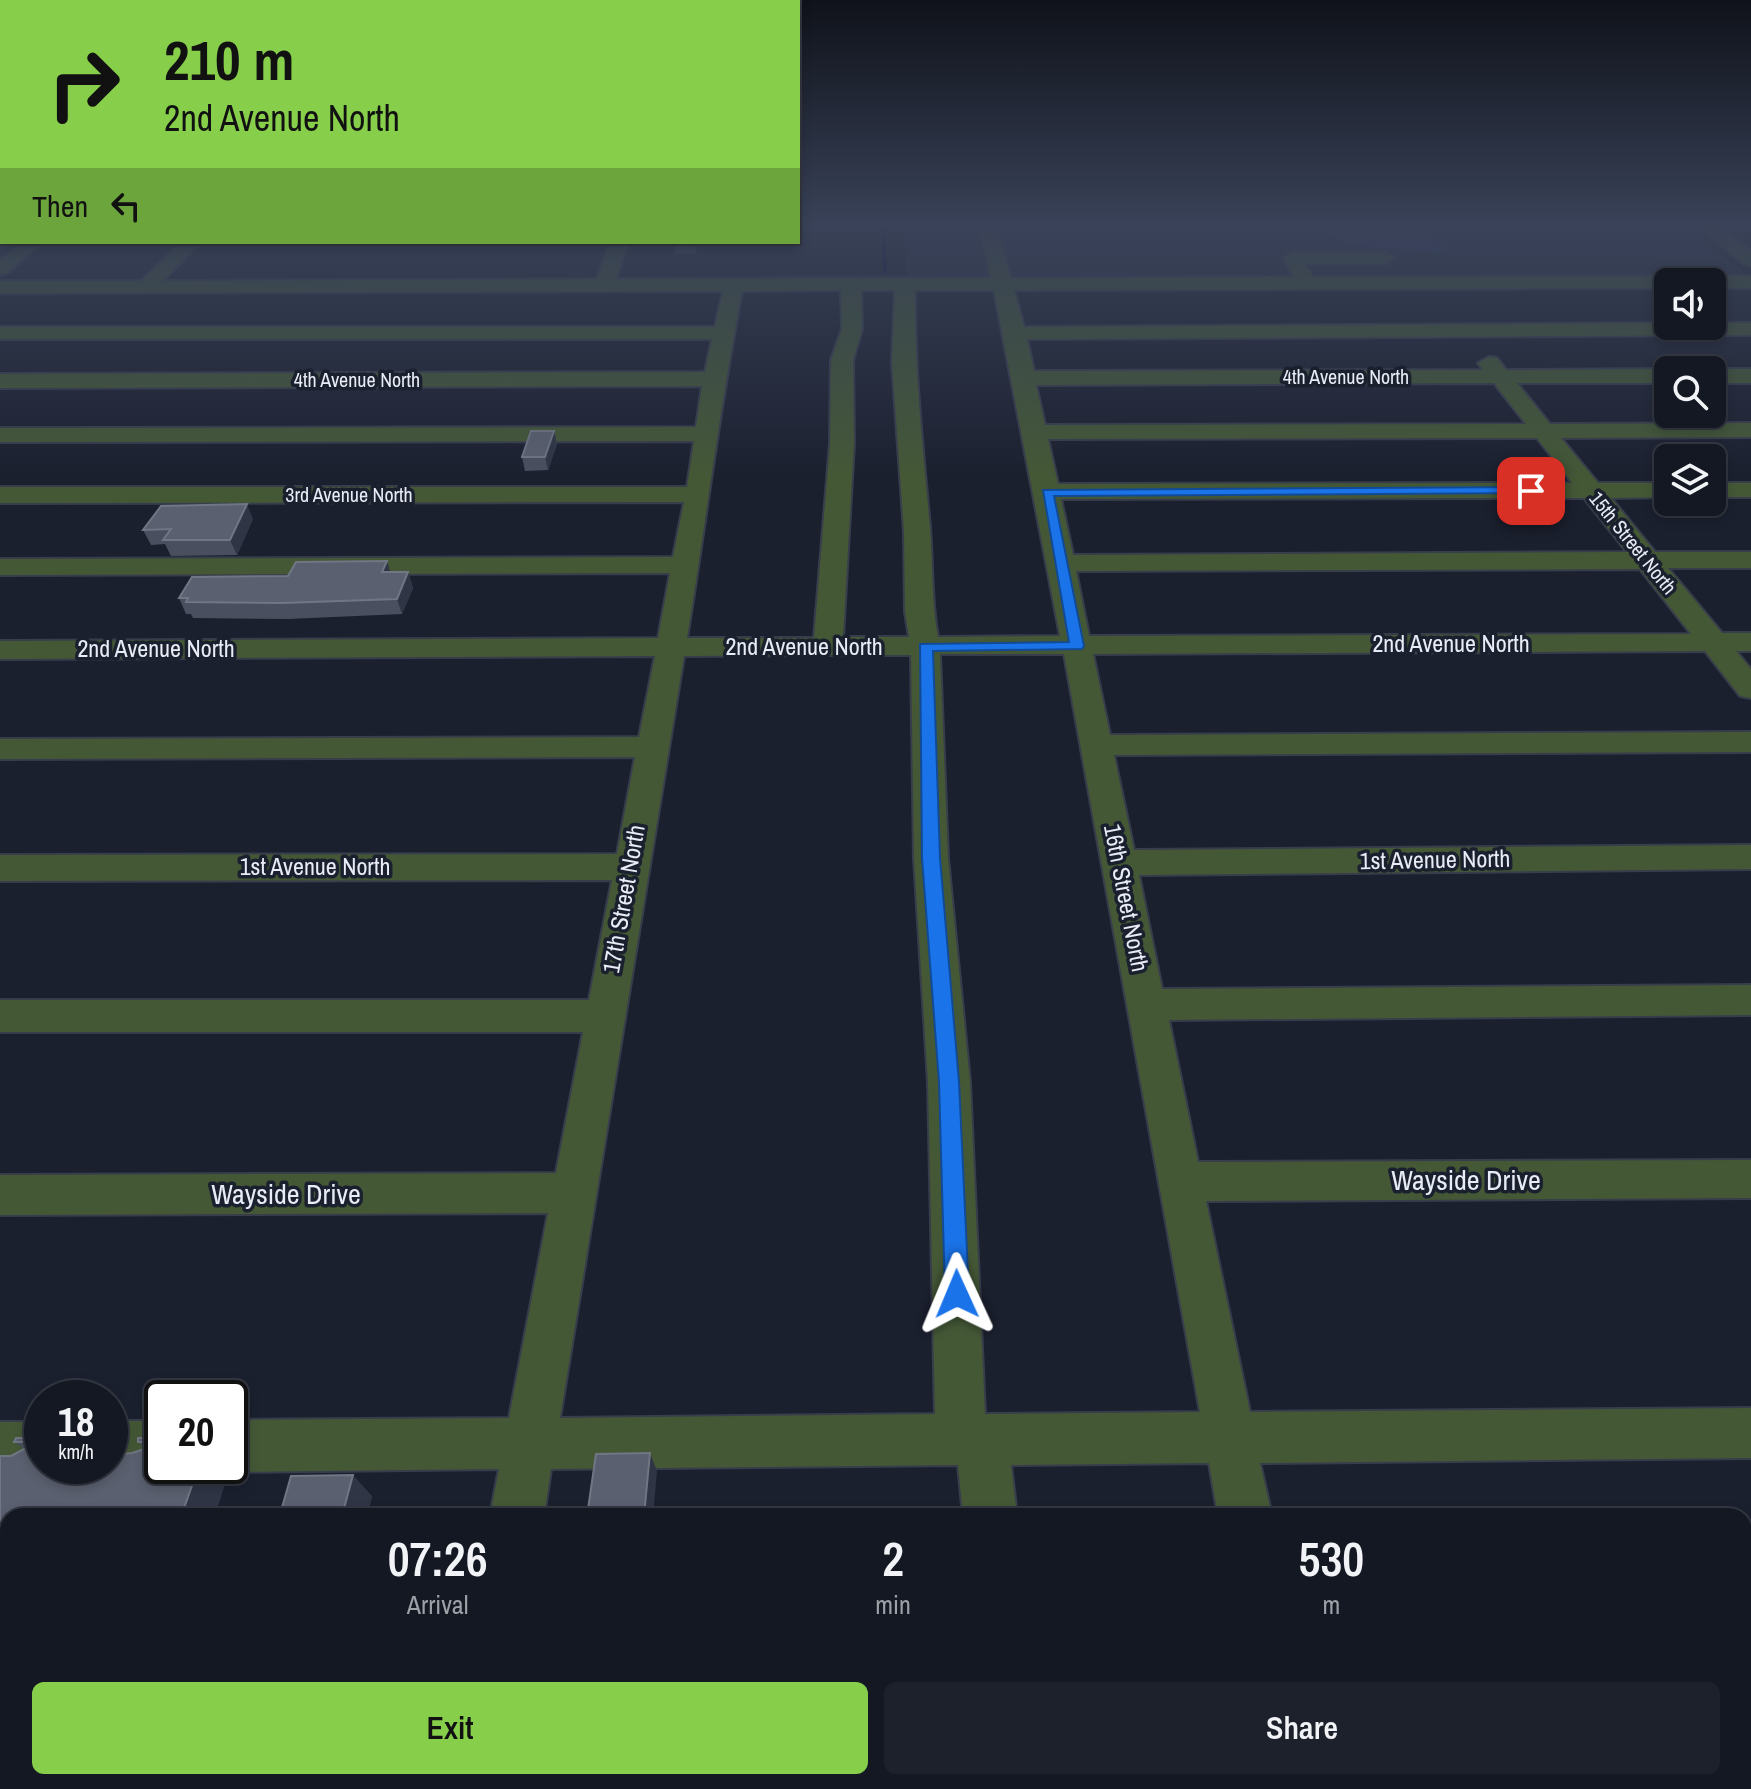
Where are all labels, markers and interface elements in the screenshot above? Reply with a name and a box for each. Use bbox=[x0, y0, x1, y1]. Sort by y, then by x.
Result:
text: 210 m bbox=[164, 22, 294, 97]
icon: right bbox=[32, 32, 136, 136]
text: 2nd Avenue North bbox=[164, 94, 400, 142]
icon: left bbox=[104, 184, 148, 228]
text: Then bbox=[32, 186, 88, 226]
map controls bbox=[1654, 268, 1726, 516]
button: sound bbox=[1654, 268, 1726, 340]
button: search bbox=[1654, 356, 1726, 428]
street label: 4th Avenue North bbox=[1283, 363, 1409, 390]
street label: 4th Avenue North bbox=[294, 366, 420, 393]
button: layers bbox=[1654, 444, 1726, 516]
pin bbox=[1497, 457, 1565, 525]
icon: arrive bbox=[1509, 469, 1553, 513]
street label: 3rd Avenue North bbox=[285, 481, 413, 508]
street label: 15th Street North bbox=[1584, 486, 1683, 600]
street label: 2nd Avenue North bbox=[1372, 627, 1530, 659]
street label: 2nd Avenue North bbox=[725, 630, 883, 662]
street label: 2nd Avenue North bbox=[77, 632, 235, 664]
street label: 16th Street North bbox=[1097, 821, 1157, 974]
street label: 17th Street North bbox=[594, 822, 652, 975]
street label: 1st Avenue North bbox=[1359, 842, 1511, 876]
street label: 1st Avenue North bbox=[240, 850, 390, 882]
street label: Wayside Drive bbox=[1391, 1161, 1541, 1199]
street label: Wayside Drive bbox=[211, 1175, 361, 1213]
position arrow bbox=[915, 1252, 999, 1336]
speed limit sign: 20 bbox=[144, 1380, 248, 1484]
text: 18 bbox=[58, 1395, 94, 1448]
text: km/h bbox=[58, 1438, 94, 1465]
text: 07:26 bbox=[388, 1526, 488, 1591]
text: 2 bbox=[882, 1526, 904, 1591]
text: 530 bbox=[1299, 1526, 1364, 1591]
text: Arrival bbox=[407, 1587, 468, 1622]
text: min bbox=[875, 1587, 911, 1622]
text: m bbox=[1323, 1587, 1340, 1622]
button: Exit bbox=[32, 1682, 868, 1774]
button: Share bbox=[884, 1682, 1720, 1774]

